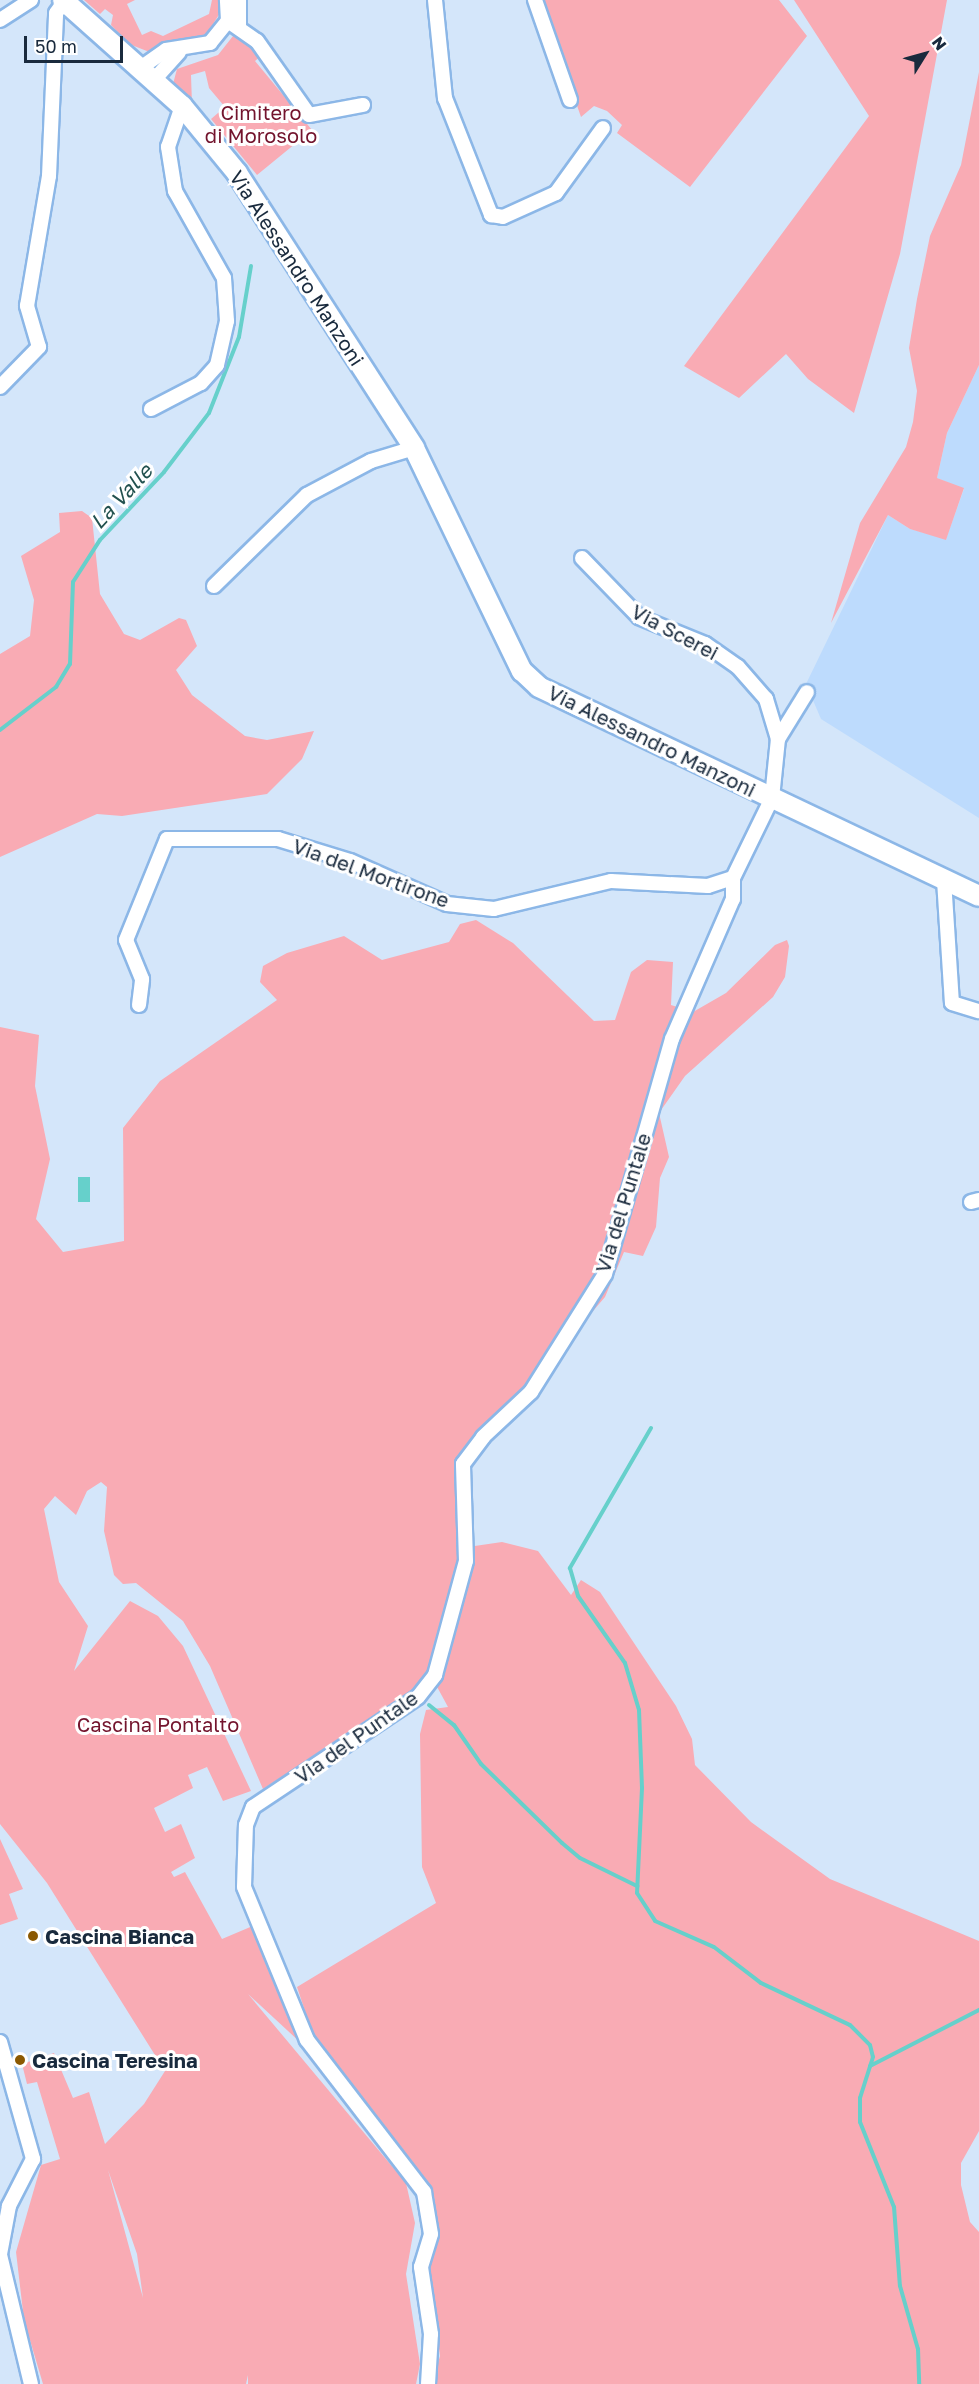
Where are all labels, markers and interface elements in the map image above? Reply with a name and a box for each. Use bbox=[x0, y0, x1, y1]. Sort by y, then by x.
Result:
scale bar bbox=[27, 24, 126, 62]
north arrow bbox=[895, 24, 955, 84]
text: N bbox=[928, 32, 951, 54]
text: 50 m bbox=[35, 35, 77, 57]
park label: Cimitero di Morosolo bbox=[205, 101, 317, 148]
street label: Via Alessandro Manzoni bbox=[225, 166, 369, 370]
water label: La Valle bbox=[85, 458, 157, 534]
street label: Via Scerei bbox=[627, 599, 723, 665]
street label: Via Alessandro Manzoni bbox=[544, 680, 760, 802]
street label: Via del Mortirone bbox=[290, 834, 452, 912]
street label: Via del Puntale bbox=[590, 1130, 656, 1276]
street label: Via del Puntale bbox=[290, 1686, 422, 1788]
park label: Cascina Pontalto bbox=[77, 1712, 239, 1736]
place label: Cascina Bianca bbox=[45, 1924, 194, 1948]
marker: Cascina Bianca bbox=[26, 1929, 40, 1943]
place label: Cascina Teresina bbox=[32, 2048, 198, 2072]
marker: Cascina Teresina bbox=[13, 2053, 27, 2067]

